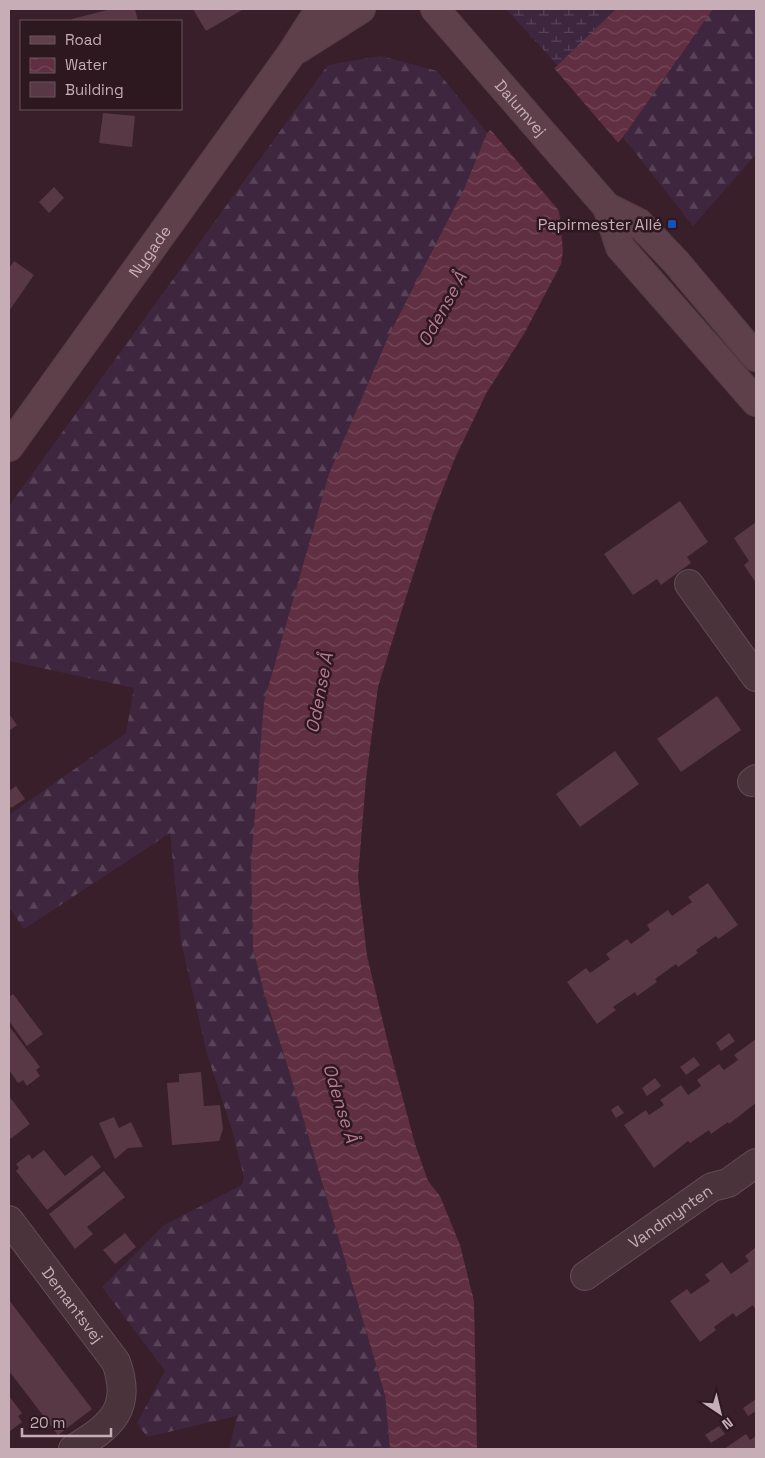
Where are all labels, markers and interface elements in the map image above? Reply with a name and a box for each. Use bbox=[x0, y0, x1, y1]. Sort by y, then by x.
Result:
legend bbox=[20, 20, 182, 110]
text: Road bbox=[65, 30, 102, 49]
text: Water bbox=[65, 55, 108, 74]
street label: Dalumvej bbox=[490, 75, 551, 141]
text: Building bbox=[65, 80, 124, 99]
place label: Papirmester Allé bbox=[538, 214, 662, 235]
marker: Papirmester Allé bbox=[666, 218, 678, 230]
street label: Nygade bbox=[124, 221, 175, 281]
water label: Odense Å bbox=[412, 267, 472, 350]
water label: Odense Å bbox=[300, 650, 338, 735]
water label: Odense Å bbox=[318, 1061, 364, 1146]
street label: Vandmynten bbox=[624, 1180, 716, 1253]
street label: Demantsvej bbox=[37, 1262, 108, 1347]
north arrow bbox=[695, 1388, 745, 1438]
scale bar bbox=[22, 1406, 111, 1438]
text: 20 m bbox=[30, 1413, 65, 1432]
text: N bbox=[718, 1414, 736, 1434]

